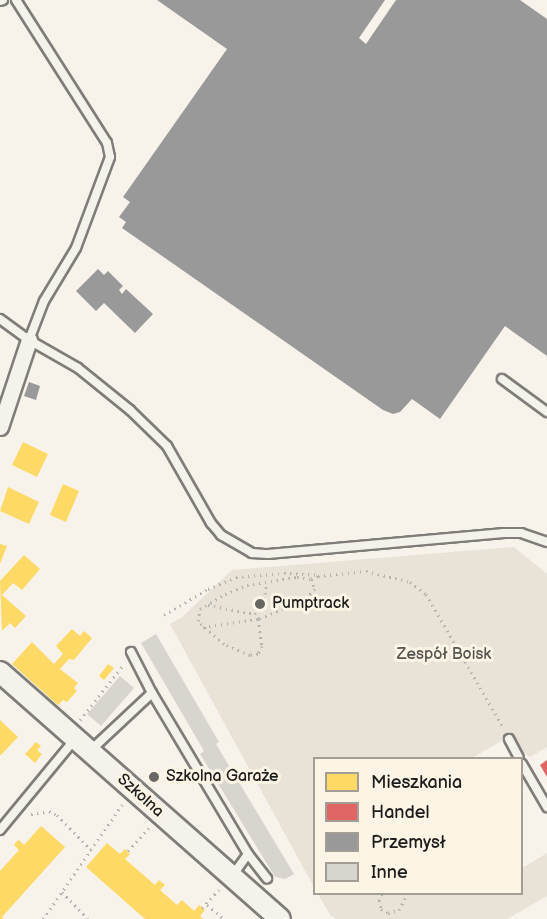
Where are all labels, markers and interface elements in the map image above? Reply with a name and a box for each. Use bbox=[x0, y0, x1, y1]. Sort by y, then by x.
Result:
place label: Pumptrack bbox=[272, 594, 349, 614]
marker: Pumptrack bbox=[253, 597, 267, 611]
park label: Zespół Boisk bbox=[397, 645, 491, 665]
legend bbox=[313, 757, 523, 895]
place label: Szkolna Garaże bbox=[166, 767, 278, 787]
street label: Szkolna bbox=[113, 770, 167, 822]
marker: Szkolna Garaże bbox=[147, 770, 161, 784]
text: Mieszkania bbox=[371, 772, 462, 793]
text: Handel bbox=[371, 802, 430, 823]
text: Przemysł bbox=[371, 832, 445, 853]
text: Inne bbox=[371, 862, 408, 883]

